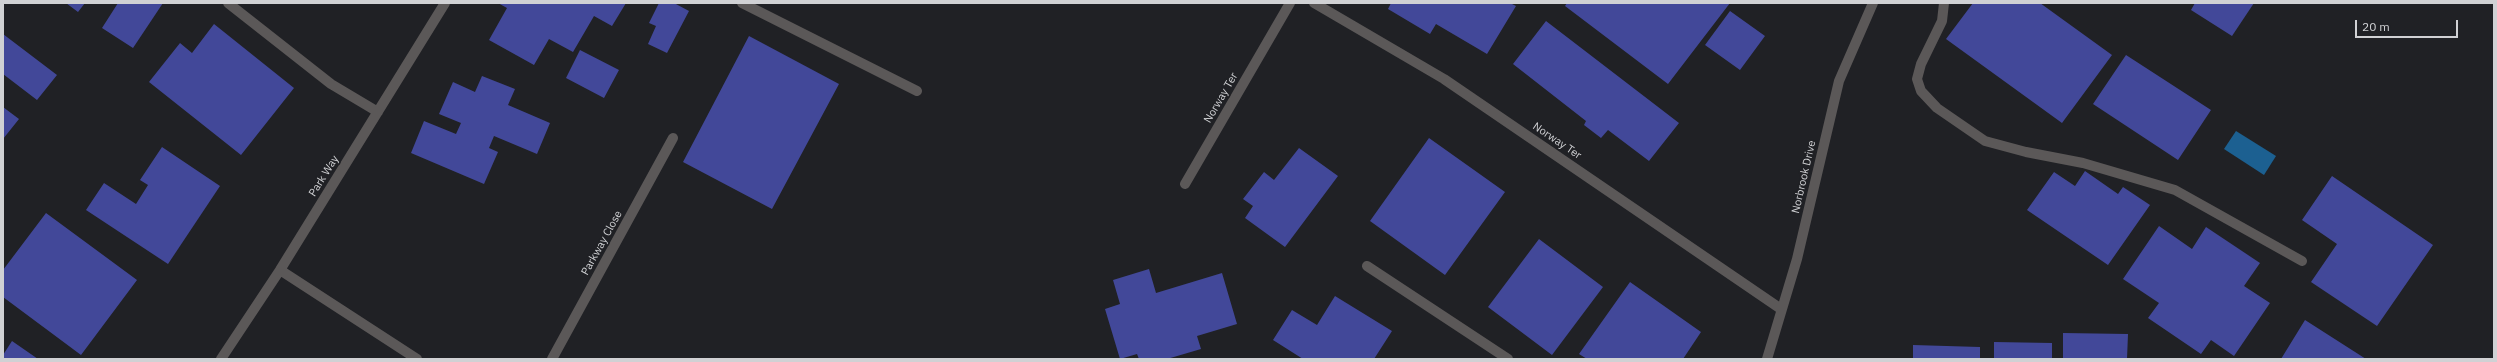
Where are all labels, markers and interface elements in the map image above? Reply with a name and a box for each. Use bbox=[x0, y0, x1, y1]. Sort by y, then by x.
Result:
scale bar bbox=[2357, 12, 2460, 38]
text: 20 m bbox=[2362, 19, 2390, 34]
street label: Norway Ter bbox=[1201, 70, 1241, 126]
street label: Norway Ter bbox=[1530, 120, 1584, 162]
street label: Norbrook Drive bbox=[1789, 139, 1819, 215]
street label: Park Way bbox=[306, 153, 342, 199]
street label: Parkway Close bbox=[579, 208, 625, 278]

